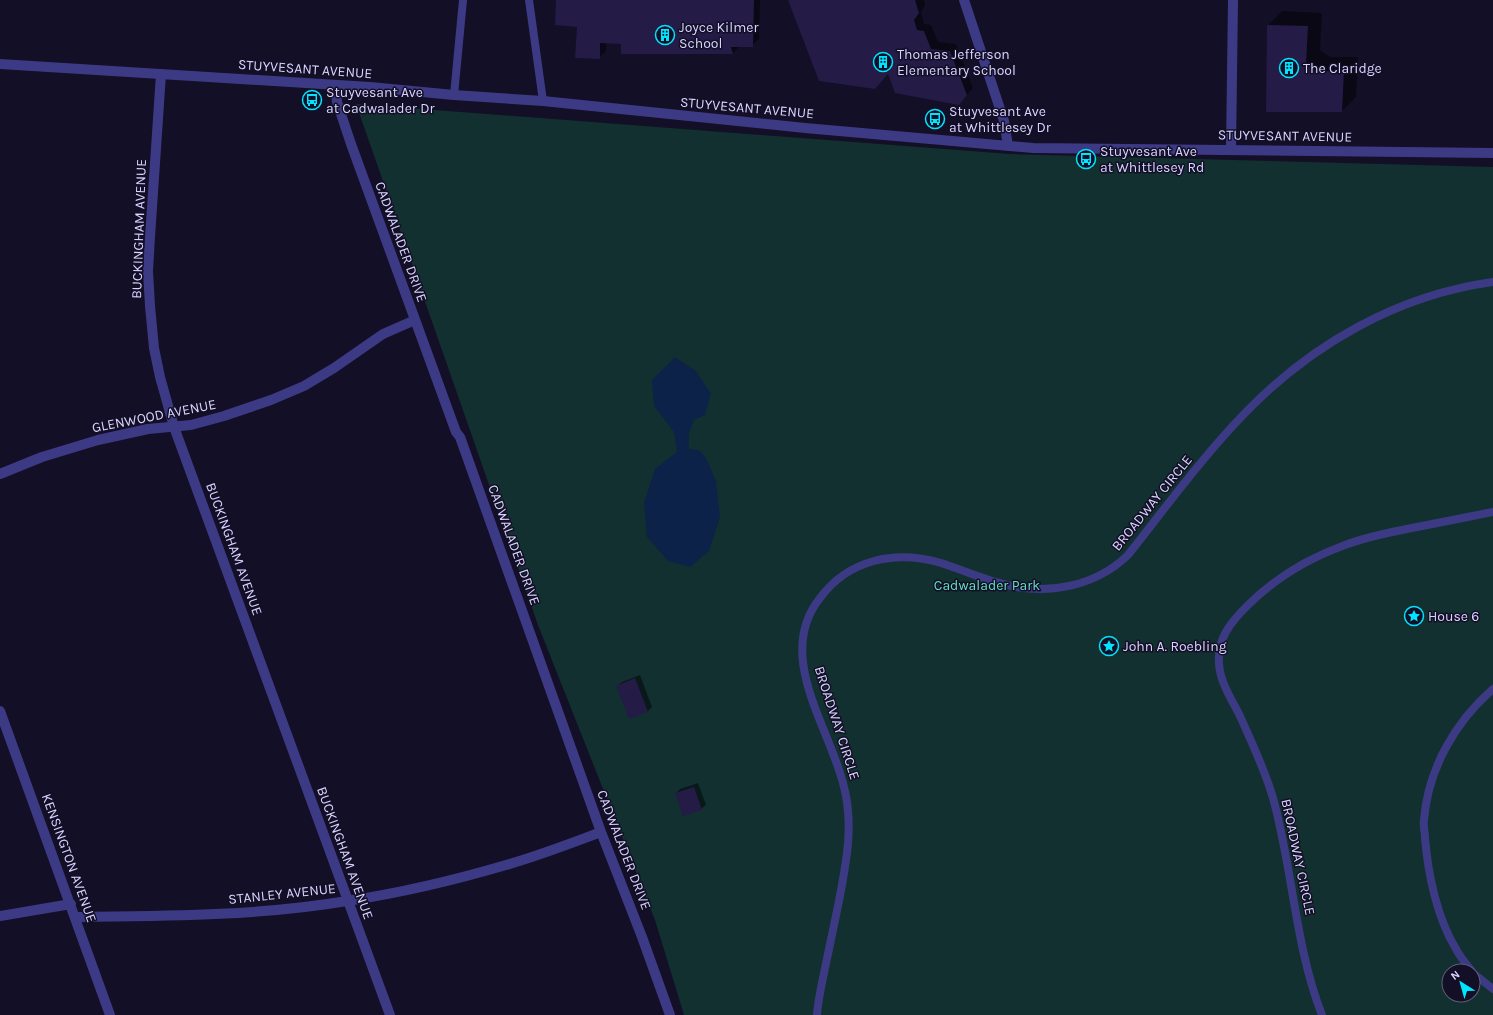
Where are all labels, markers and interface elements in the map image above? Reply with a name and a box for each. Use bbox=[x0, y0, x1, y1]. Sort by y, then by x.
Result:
place label: Joyce Kilmer School bbox=[679, 19, 759, 52]
building icon: Joyce Kilmer School bbox=[654, 24, 676, 46]
place label: Thomas Jefferson Elementary School bbox=[897, 46, 1016, 79]
building icon: Thomas Jefferson Elementary School bbox=[872, 51, 894, 73]
street label: STUYVESANT AVENUE bbox=[237, 56, 373, 82]
building icon: The Claridge bbox=[1278, 57, 1300, 79]
place label: The Claridge bbox=[1303, 60, 1382, 77]
place label: Stuyvesant Ave at Cadwalader Dr bbox=[326, 84, 435, 117]
bus stop icon: Stuyvesant Ave at Cadwalader Dr bbox=[301, 89, 323, 111]
street label: STUYVESANT AVENUE bbox=[679, 94, 815, 122]
place label: Stuyvesant Ave at Whittlesey Dr bbox=[949, 103, 1052, 136]
bus stop icon: Stuyvesant Ave at Whittlesey Dr bbox=[924, 108, 946, 130]
street label: STUYVESANT AVENUE bbox=[1218, 126, 1352, 146]
place label: Stuyvesant Ave at Whittlesey Rd bbox=[1100, 143, 1204, 176]
bus stop icon: Stuyvesant Ave at Whittlesey Rd bbox=[1075, 148, 1097, 170]
street label: BUCKINGHAM AVENUE bbox=[128, 159, 150, 299]
street label: CADWALADER DRIVE bbox=[371, 179, 431, 305]
street label: GLENWOOD AVENUE bbox=[90, 396, 218, 436]
street label: BROADWAY CIRCLE bbox=[1108, 452, 1196, 554]
street label: BUCKINGHAM AVENUE bbox=[202, 480, 266, 618]
street label: CADWALADER DRIVE bbox=[484, 482, 544, 608]
park label: Cadwalader Park bbox=[934, 577, 1040, 594]
place icon: House 6 bbox=[1403, 605, 1425, 627]
place label: House 6 bbox=[1428, 608, 1479, 625]
place icon: John A. Roebling bbox=[1098, 635, 1120, 657]
place label: John A. Roebling bbox=[1123, 638, 1227, 655]
street label: BROADWAY CIRCLE bbox=[811, 664, 863, 782]
street label: BUCKINGHAM AVENUE bbox=[313, 784, 377, 922]
street label: CADWALADER DRIVE bbox=[593, 788, 655, 912]
street label: KENSINGTON AVENUE bbox=[38, 791, 100, 925]
street label: BROADWAY CIRCLE bbox=[1277, 797, 1319, 917]
street label: STANLEY AVENUE bbox=[227, 880, 337, 908]
north arrow bbox=[1441, 963, 1481, 1003]
text: N bbox=[1448, 968, 1462, 983]

